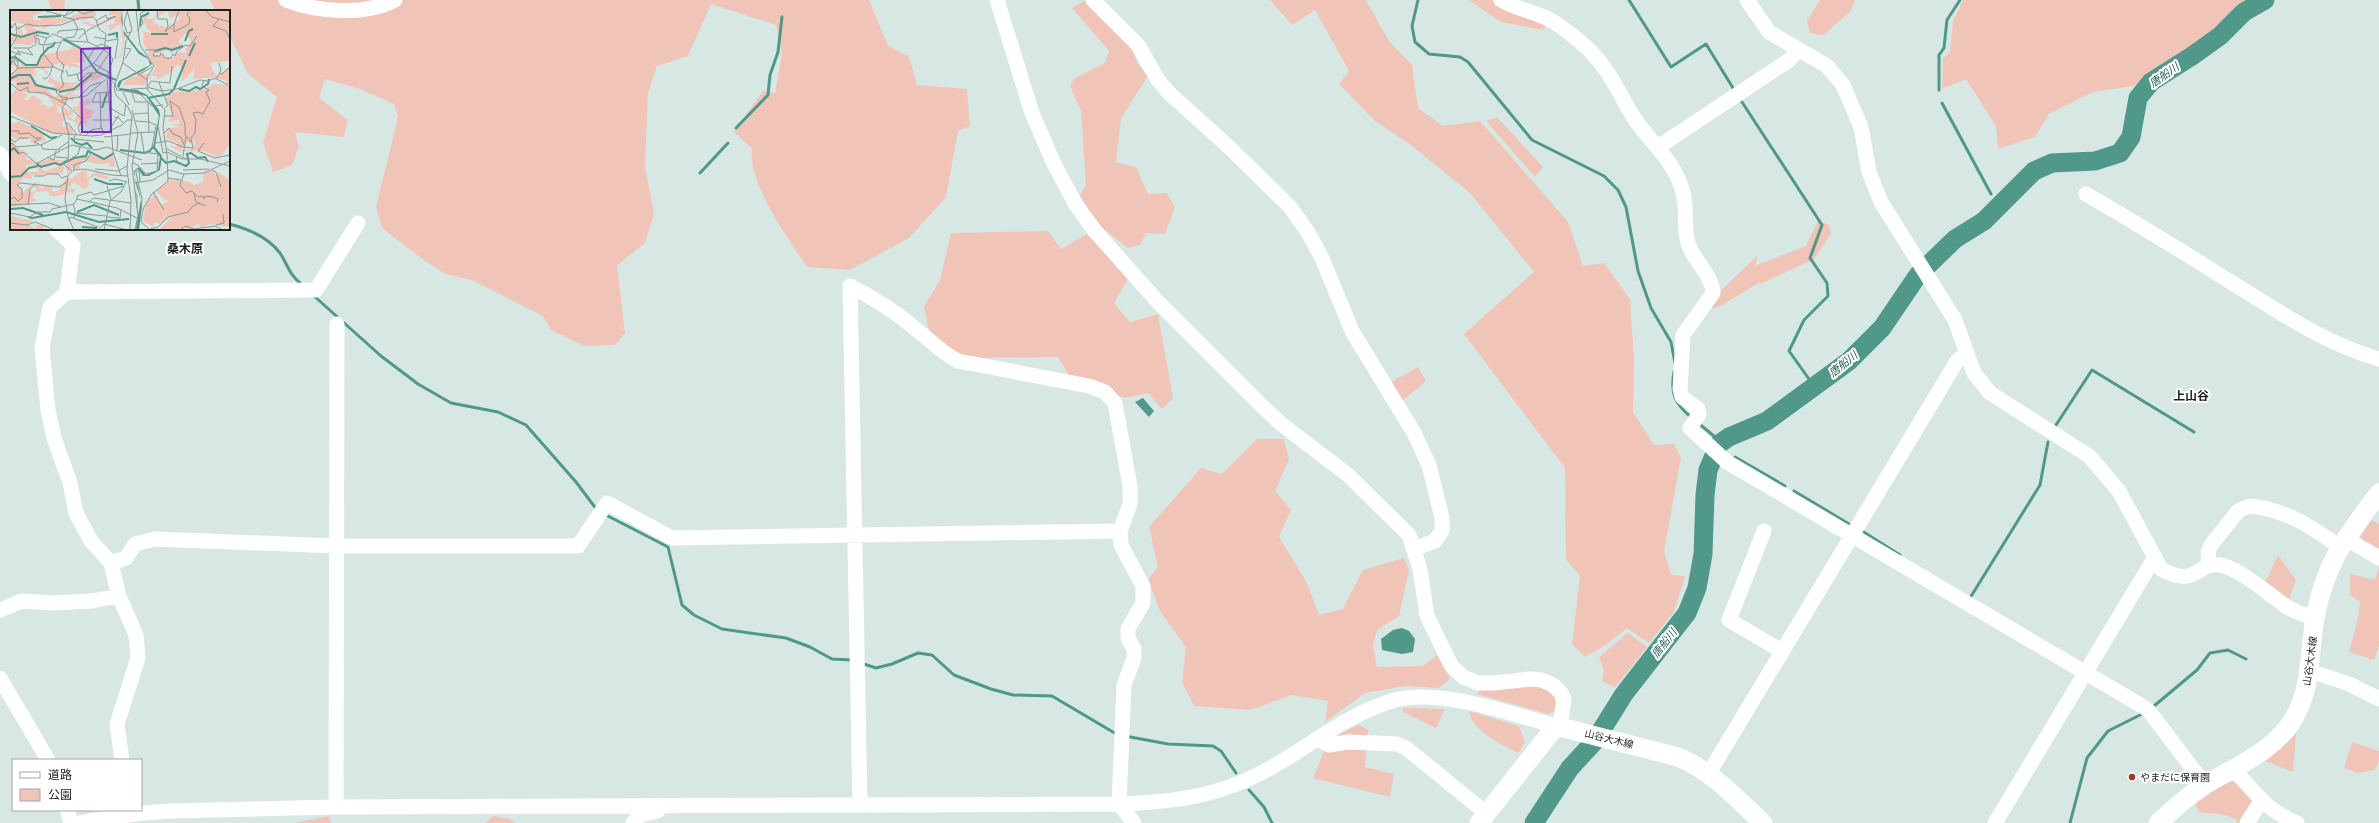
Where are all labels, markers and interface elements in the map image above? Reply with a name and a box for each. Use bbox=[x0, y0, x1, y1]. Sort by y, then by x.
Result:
inset map bbox=[10, 10, 230, 230]
water label: 唐船川 bbox=[2147, 60, 2182, 89]
district label: 桑木原 bbox=[167, 242, 203, 255]
water label: 唐船川 bbox=[1826, 348, 1860, 379]
district label: 上山谷 bbox=[2173, 389, 2209, 402]
water label: 唐船川 bbox=[1649, 626, 1680, 660]
street label: 山谷大木線 bbox=[2301, 635, 2319, 687]
street label: 山谷大木線 bbox=[1583, 728, 1635, 750]
legend bbox=[12, 759, 142, 811]
text: 道路 bbox=[48, 768, 72, 781]
marker: やまだに保育園 bbox=[2127, 772, 2137, 782]
place label: やまだに保育園 bbox=[2140, 772, 2210, 783]
text: 公園 bbox=[48, 788, 72, 801]

